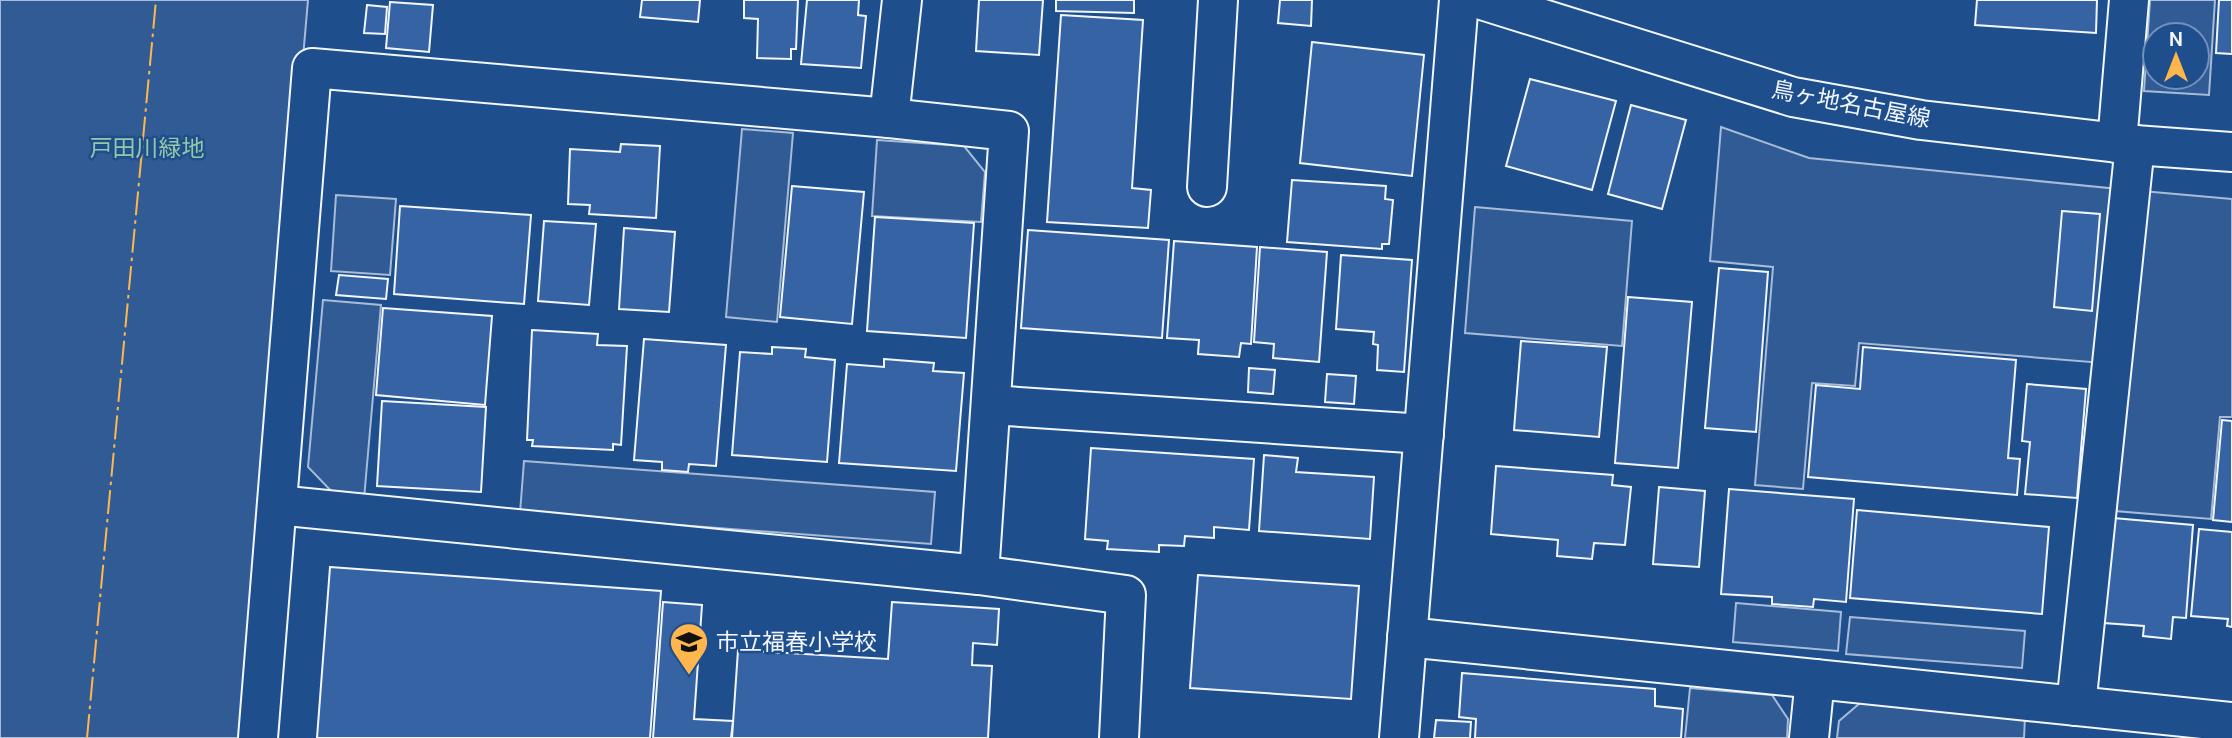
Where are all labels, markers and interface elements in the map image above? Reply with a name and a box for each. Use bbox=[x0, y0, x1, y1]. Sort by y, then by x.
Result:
north arrow bbox=[2141, 21, 2211, 91]
text: N bbox=[2169, 27, 2183, 52]
street label: 鳥ヶ地名古屋線 bbox=[1769, 74, 1933, 134]
park label: 戸田川緑地 bbox=[90, 133, 205, 163]
school or university icon: 市立福春小学校 bbox=[668, 621, 710, 676]
place label: 市立福春小学校 bbox=[716, 627, 877, 657]

